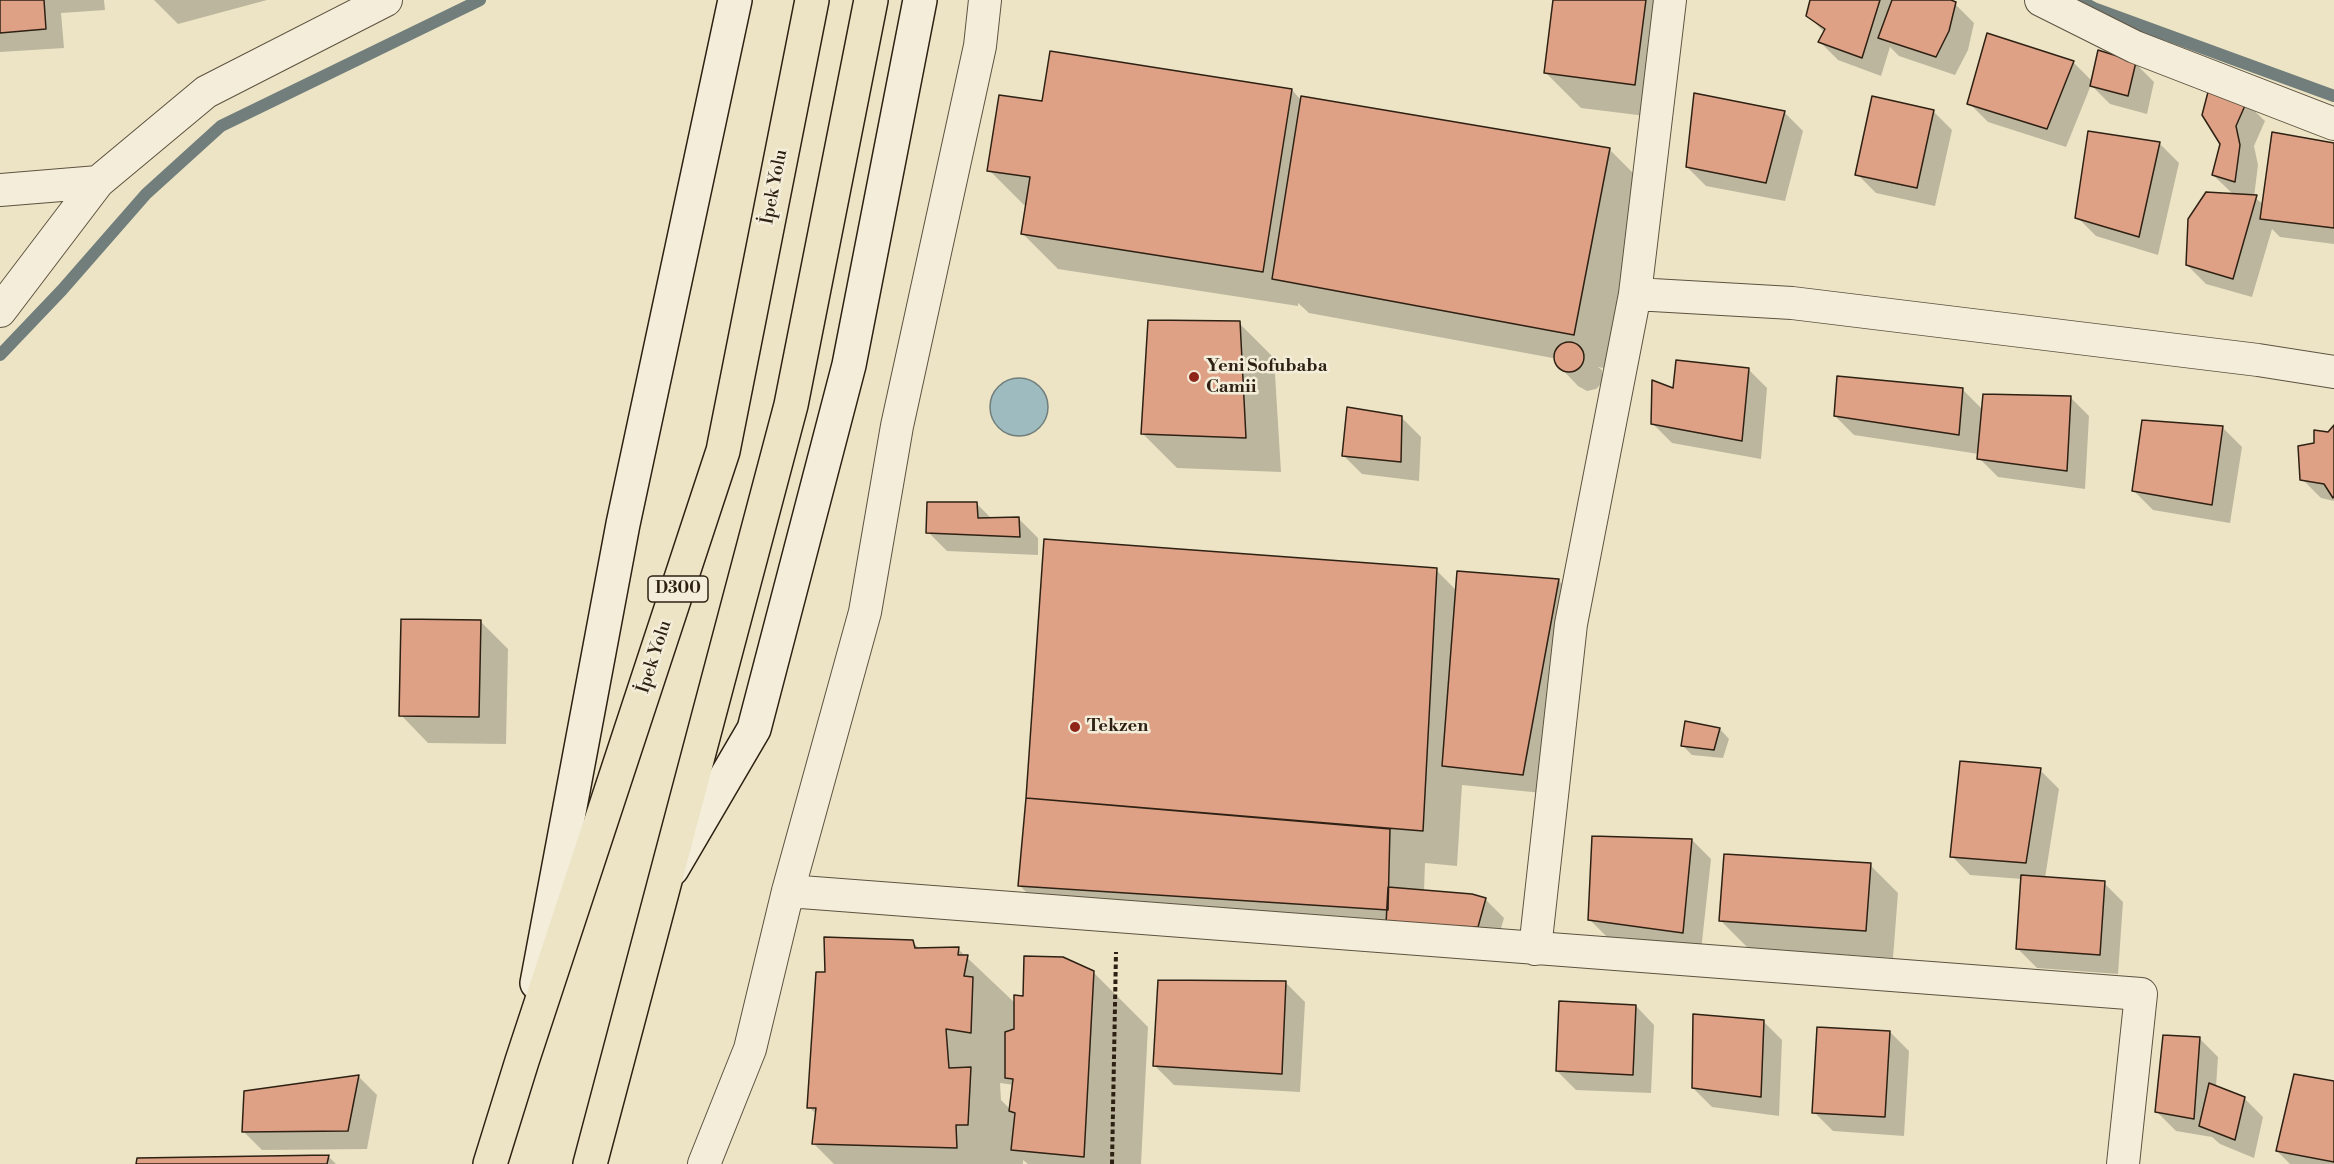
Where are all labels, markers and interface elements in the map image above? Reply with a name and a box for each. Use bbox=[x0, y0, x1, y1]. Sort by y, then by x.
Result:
street label: İpek Yolu bbox=[757, 148, 793, 226]
place label: Yeni Sofubaba Camii bbox=[1206, 356, 1327, 398]
marker: Yeni Sofubaba Camii bbox=[1187, 370, 1201, 384]
road number: D300 bbox=[648, 576, 708, 602]
street label: İpek Yolu bbox=[633, 618, 677, 696]
place label: Tekzen bbox=[1087, 716, 1148, 738]
marker: Tekzen bbox=[1068, 720, 1082, 734]

